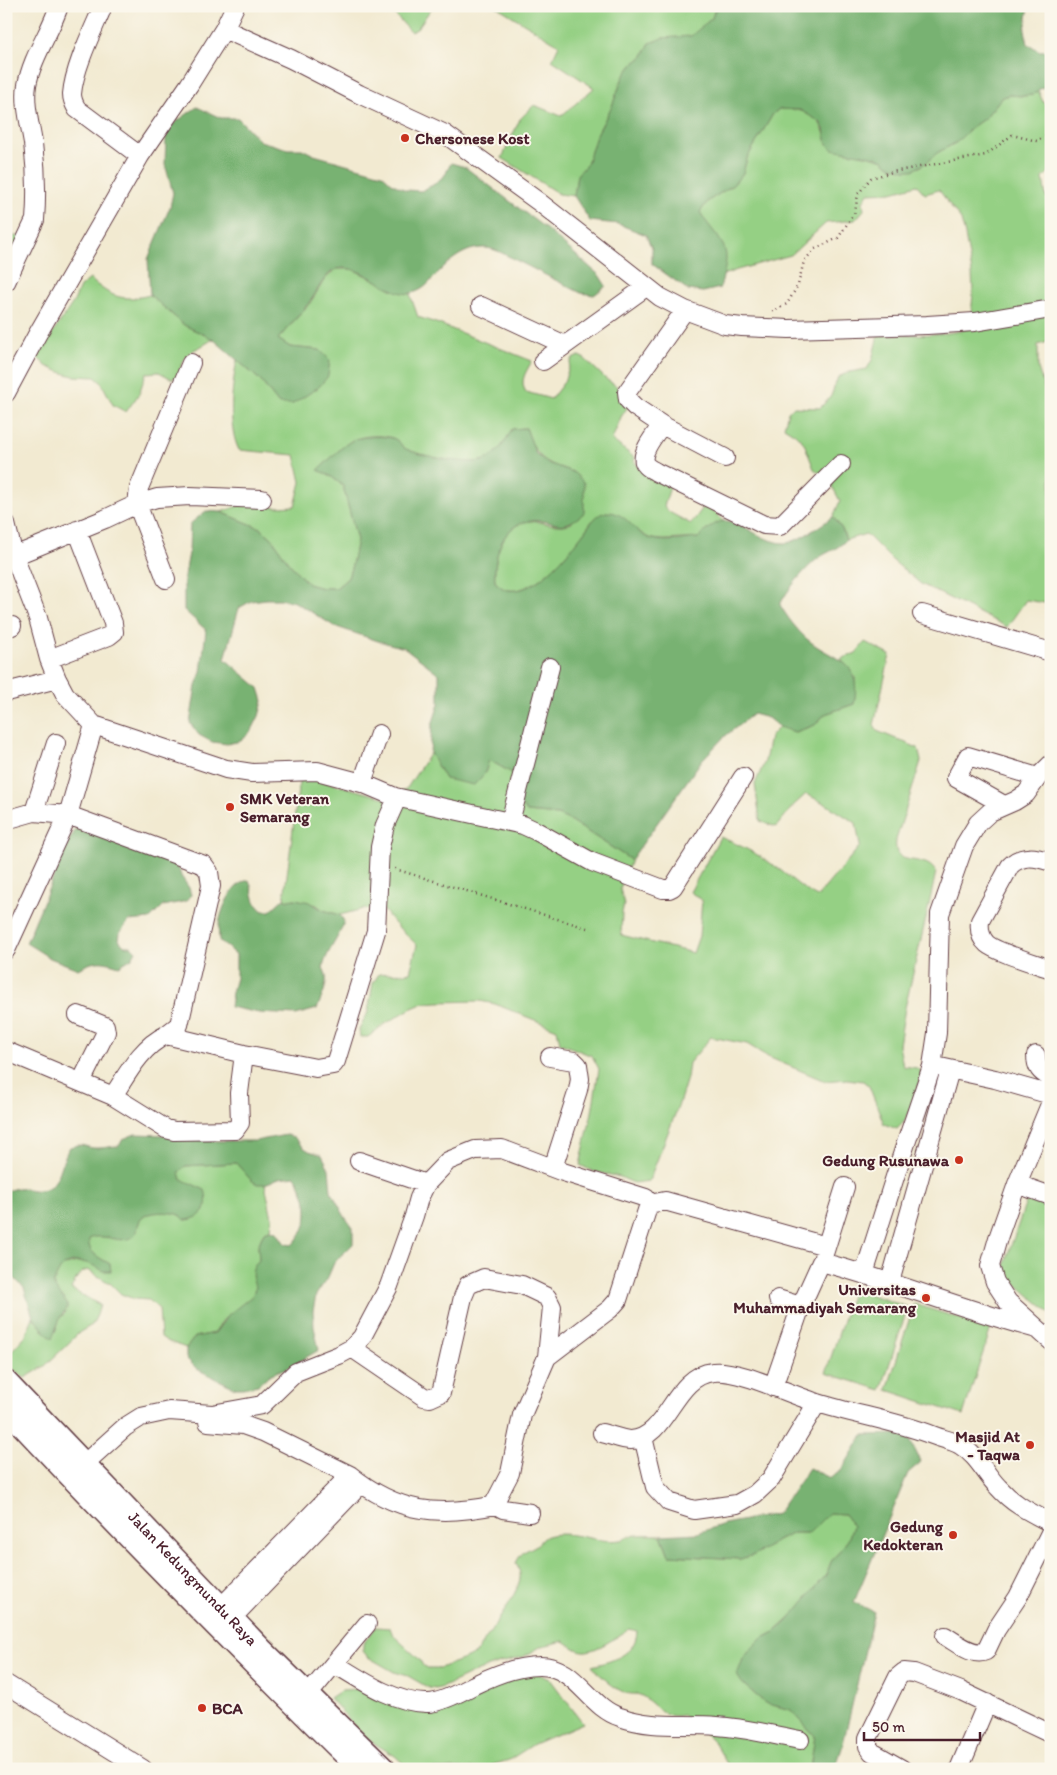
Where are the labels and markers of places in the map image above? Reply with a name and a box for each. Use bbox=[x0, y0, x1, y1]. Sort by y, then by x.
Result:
place label: Chersonese Kost bbox=[415, 129, 530, 148]
marker: Chersonese Kost bbox=[399, 132, 411, 144]
place label: SMK Veteran Semarang bbox=[240, 789, 330, 827]
marker: SMK Veteran Semarang bbox=[224, 801, 236, 813]
place label: Gedung Rusunawa bbox=[822, 1151, 950, 1171]
marker: Gedung Rusunawa bbox=[953, 1154, 965, 1166]
place label: Universitas Muhammadiyah Semarang bbox=[733, 1280, 917, 1318]
marker: Universitas Muhammadiyah Semarang bbox=[920, 1292, 932, 1304]
place label: Masjid At - Taqwa bbox=[955, 1427, 1020, 1465]
marker: Masjid At - Taqwa bbox=[1024, 1439, 1036, 1451]
place label: Gedung Kedokteran bbox=[863, 1517, 944, 1554]
marker: Gedung Kedokteran bbox=[947, 1529, 959, 1541]
place label: BCA bbox=[212, 1699, 244, 1718]
marker: BCA bbox=[196, 1702, 208, 1714]

